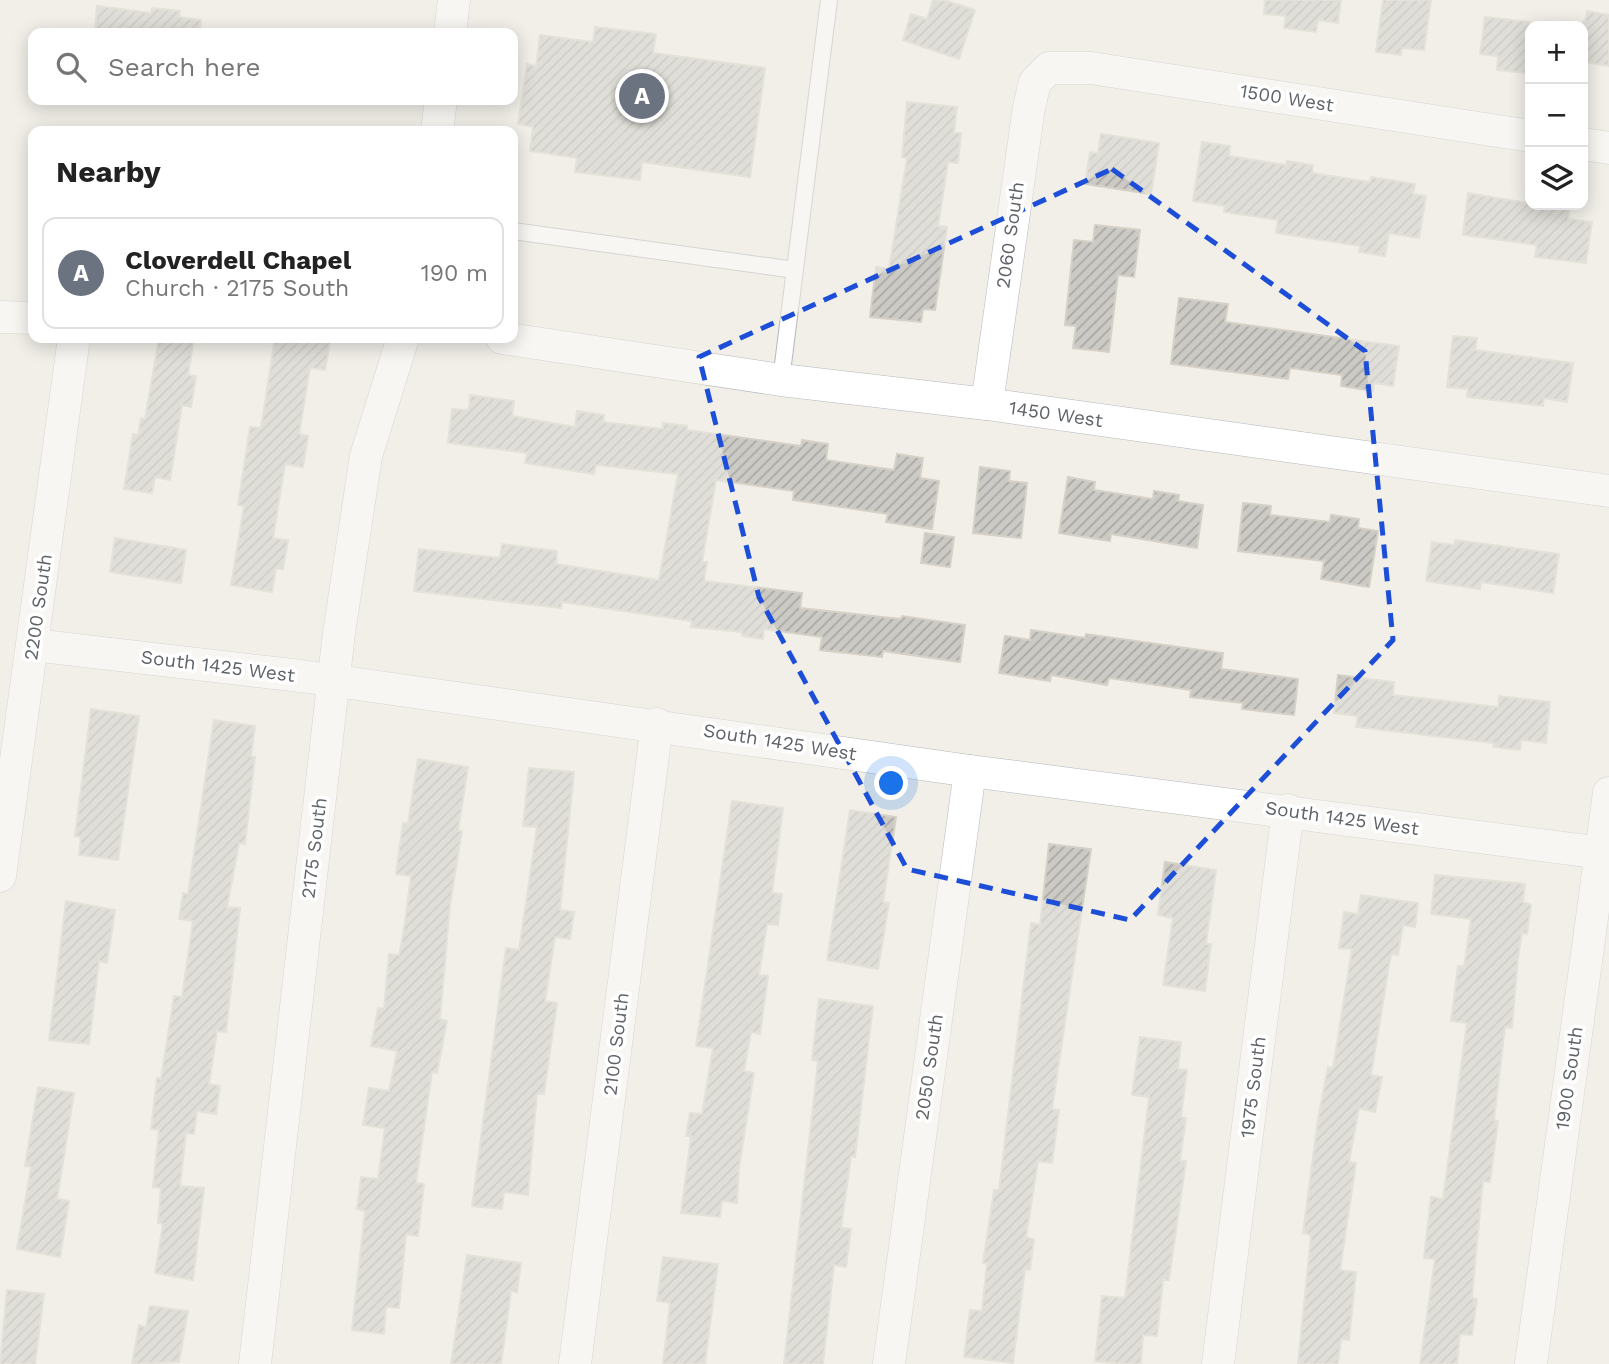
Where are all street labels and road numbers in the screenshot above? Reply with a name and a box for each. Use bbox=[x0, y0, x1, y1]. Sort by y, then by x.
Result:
street label: 1500 West bbox=[1238, 79, 1336, 117]
street label: 2060 South bbox=[991, 180, 1029, 290]
street label: 1450 West bbox=[1008, 396, 1104, 432]
street label: 2200 South bbox=[19, 552, 57, 662]
street label: South 1425 West bbox=[140, 645, 296, 687]
street label: South 1425 West bbox=[702, 719, 858, 765]
street label: 2175 South bbox=[296, 796, 332, 900]
street label: South 1425 West bbox=[1264, 796, 1420, 840]
street label: 2100 South bbox=[598, 991, 634, 1097]
street label: 2050 South bbox=[910, 1012, 948, 1122]
street label: 1900 South bbox=[1550, 1025, 1588, 1131]
street label: 1975 South bbox=[1235, 1035, 1271, 1139]

